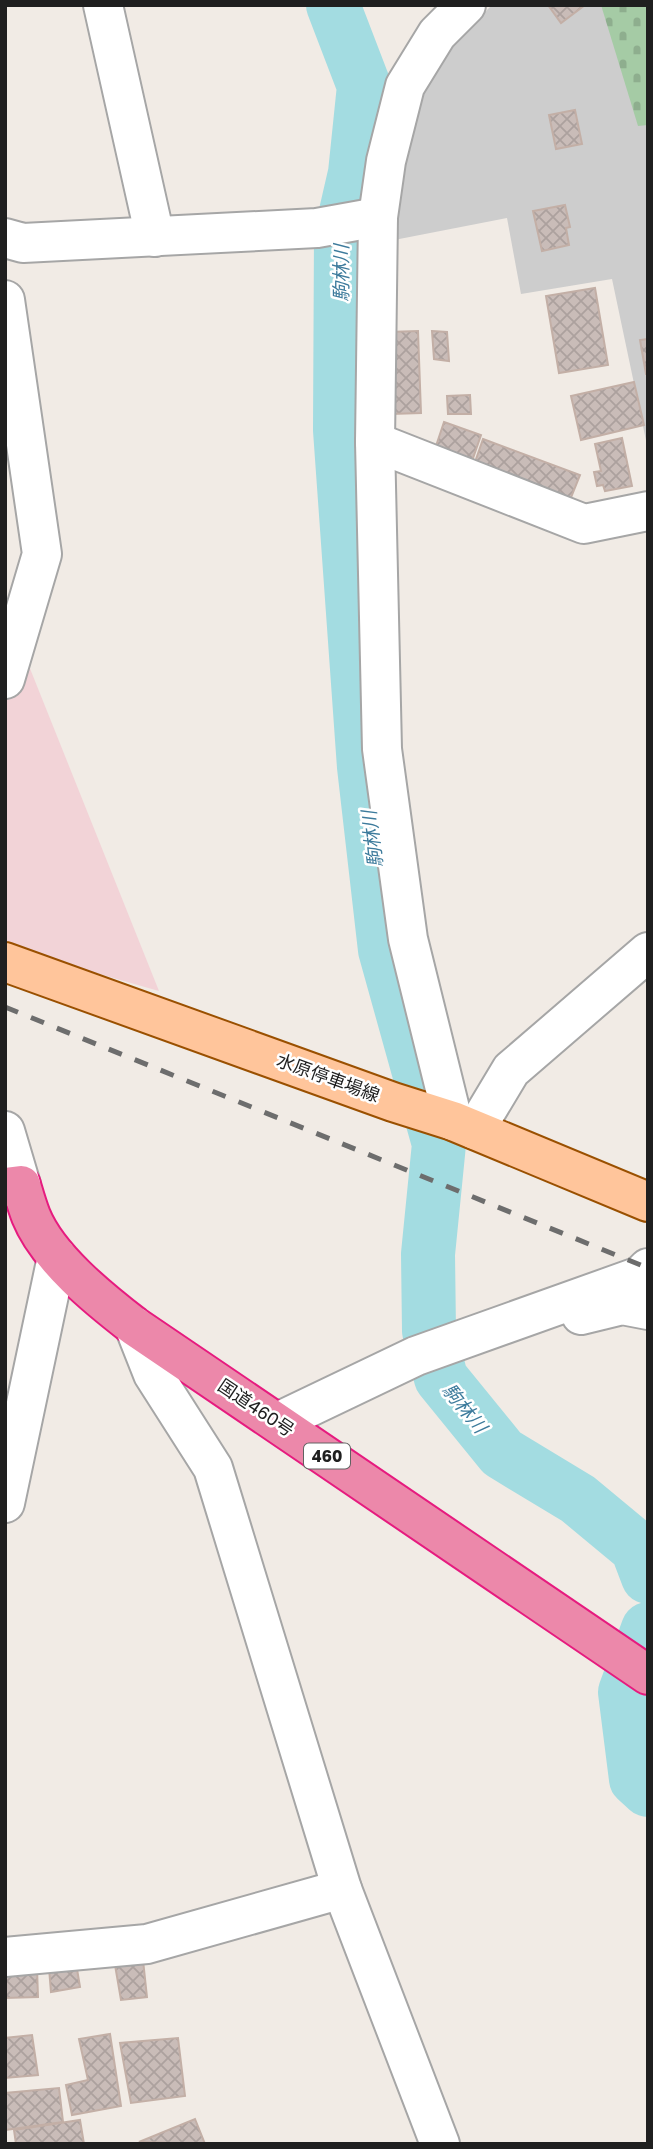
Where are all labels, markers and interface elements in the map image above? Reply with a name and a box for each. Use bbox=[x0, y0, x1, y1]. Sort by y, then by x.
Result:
water label: 駒林川 bbox=[329, 243, 352, 302]
water label: 駒林川 bbox=[356, 807, 386, 869]
street label: 水原停車場線 bbox=[274, 1048, 383, 1106]
street label: 国道460号 bbox=[214, 1374, 299, 1441]
water label: 駒林川 bbox=[439, 1378, 494, 1439]
road number: 460 bbox=[304, 1444, 350, 1468]

